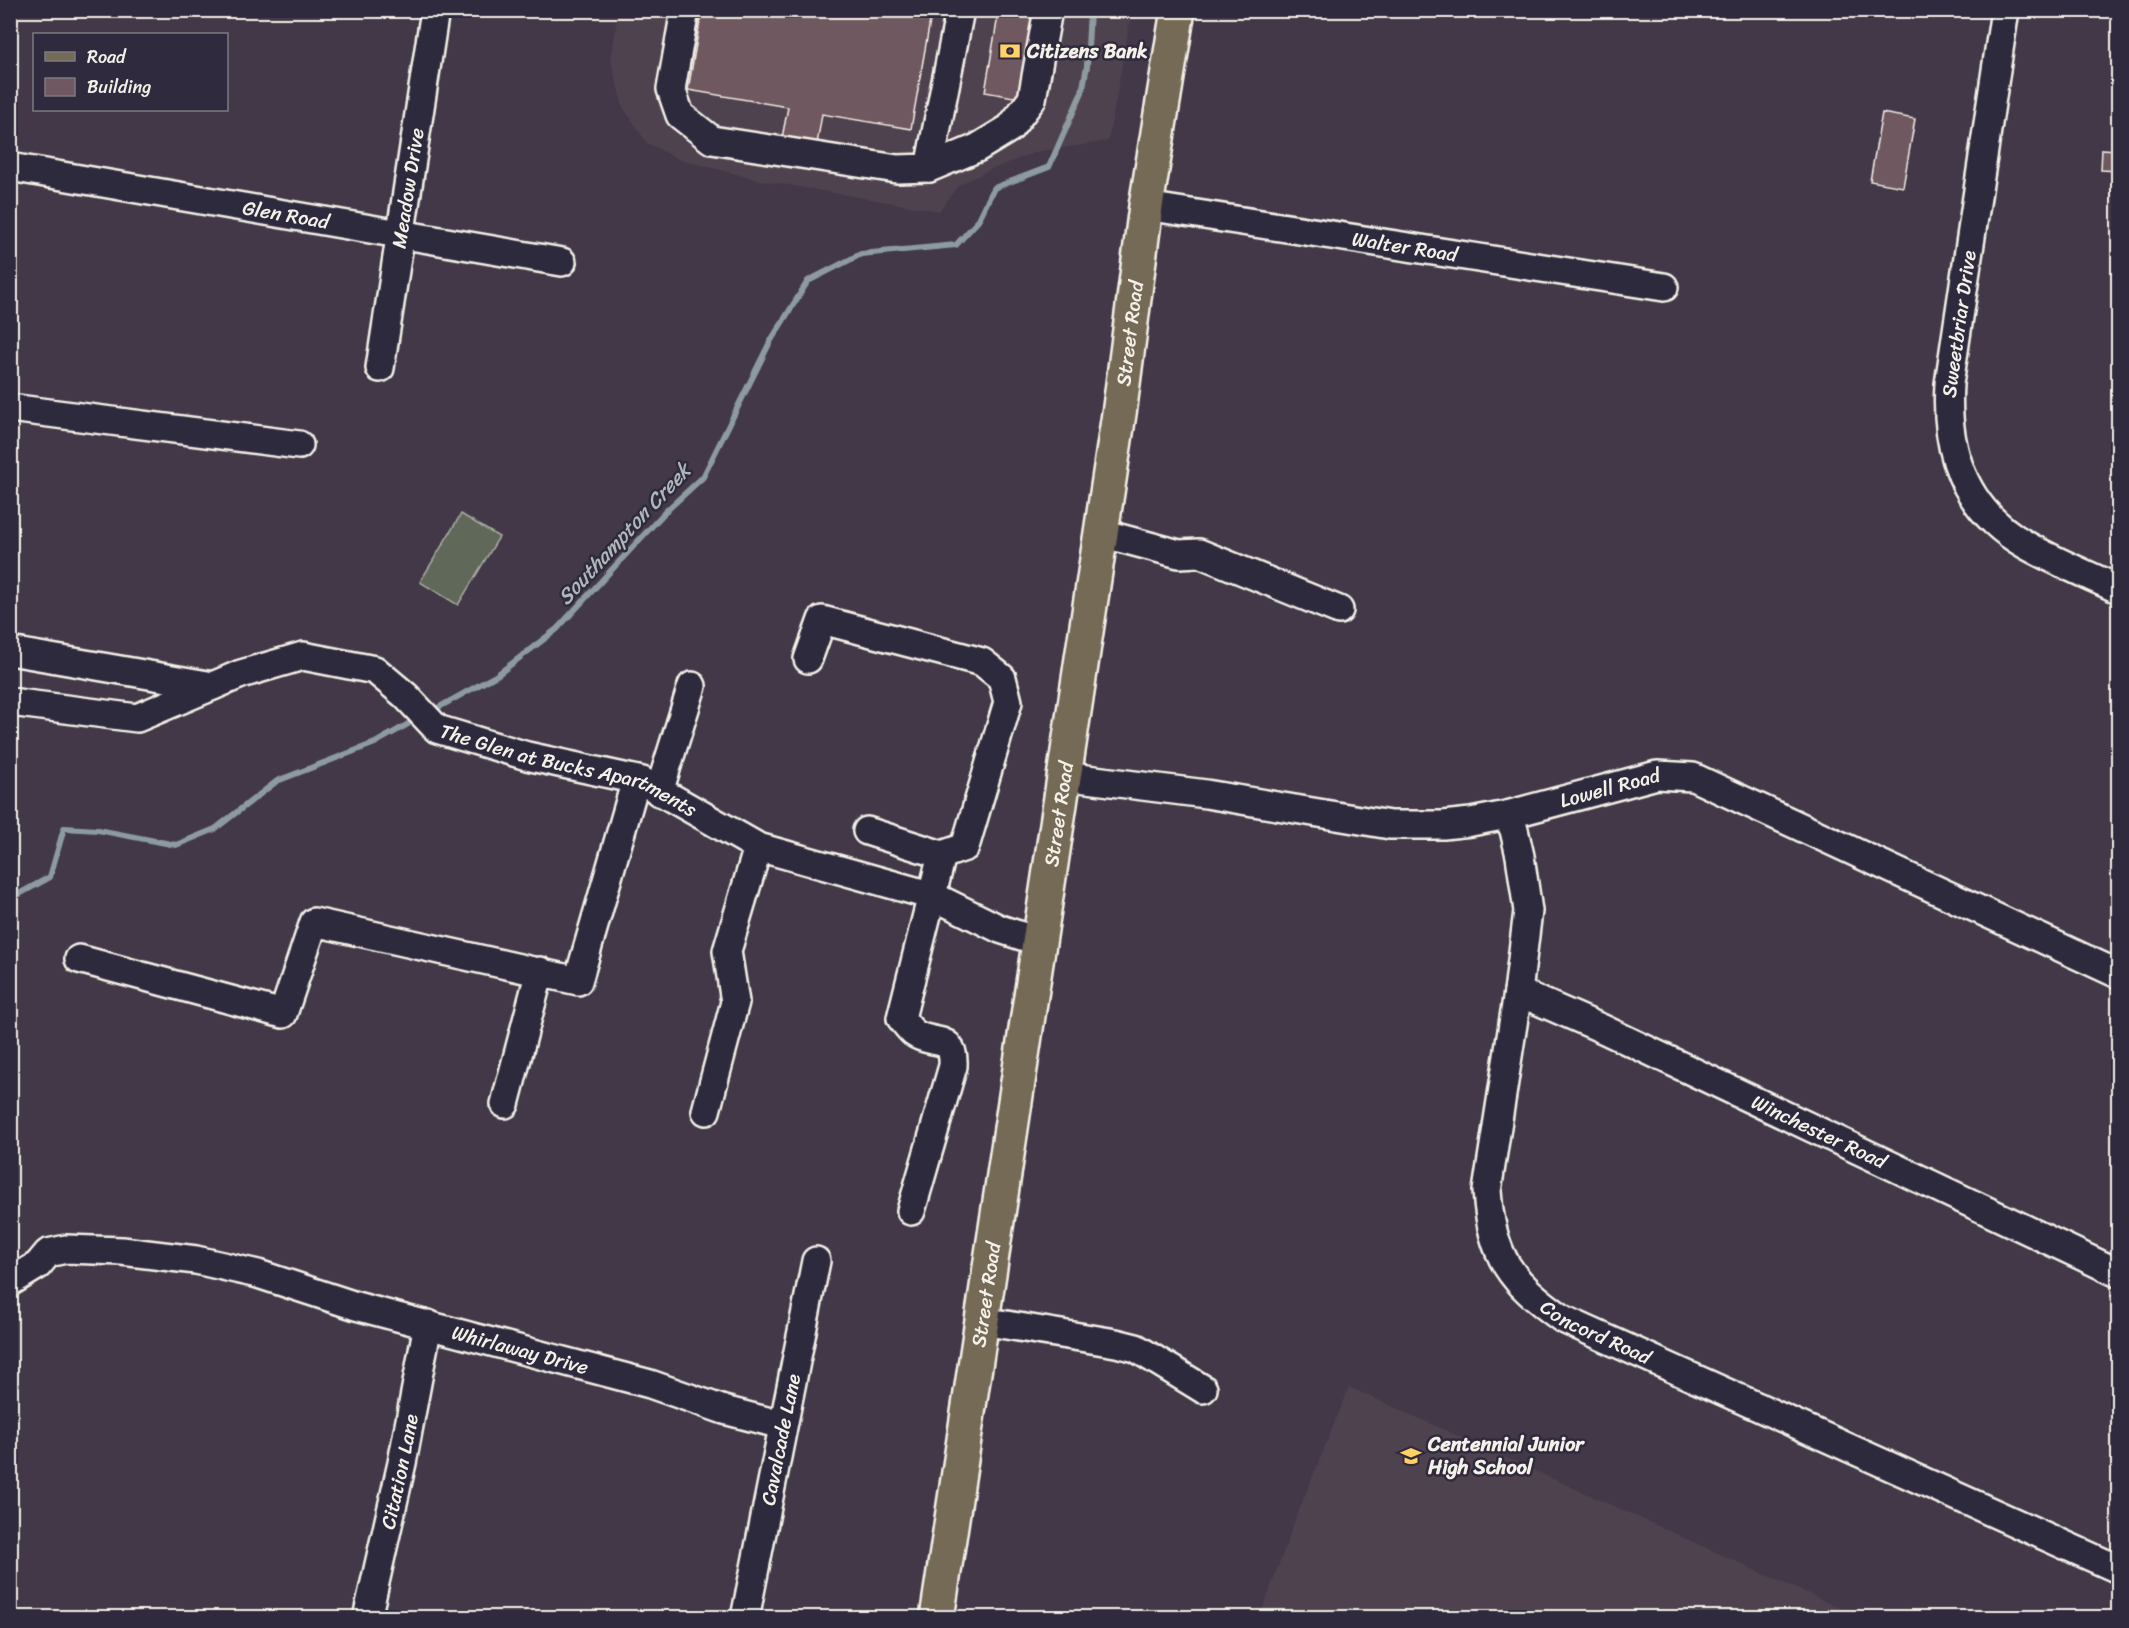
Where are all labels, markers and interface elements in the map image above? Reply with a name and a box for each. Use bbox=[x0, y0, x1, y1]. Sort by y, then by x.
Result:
legend bbox=[33, 33, 228, 111]
place label: Citizens Bank bbox=[1026, 34, 1148, 69]
bank icon: Citizens Bank bbox=[998, 39, 1022, 63]
text: Road bbox=[87, 41, 127, 73]
text: Building bbox=[87, 71, 151, 103]
street label: Meadow Drive bbox=[381, 125, 434, 251]
street label: Glen Road bbox=[240, 190, 333, 239]
street label: Walter Road bbox=[1350, 221, 1461, 272]
street label: Sweetbriar Drive bbox=[1931, 248, 1987, 400]
street label: Street Road bbox=[1105, 277, 1154, 388]
water label: Southampton Creek bbox=[548, 452, 702, 614]
street label: The Glen at Bucks Apartments bbox=[436, 713, 705, 827]
street label: Lowell Road bbox=[1556, 757, 1665, 818]
street label: Street Road bbox=[1033, 758, 1084, 869]
street label: Winchester Road bbox=[1746, 1084, 1894, 1179]
street label: Street Road bbox=[961, 1238, 1011, 1350]
street label: Concord Road bbox=[1532, 1290, 1658, 1375]
street label: Whirlaway Drive bbox=[448, 1315, 592, 1384]
street label: Cavalcade Lane bbox=[750, 1370, 811, 1508]
street label: Citation Lane bbox=[370, 1411, 428, 1533]
place label: Centennial Junior High School bbox=[1427, 1427, 1585, 1485]
school or university icon: Centennial Junior High School bbox=[1399, 1444, 1423, 1468]

